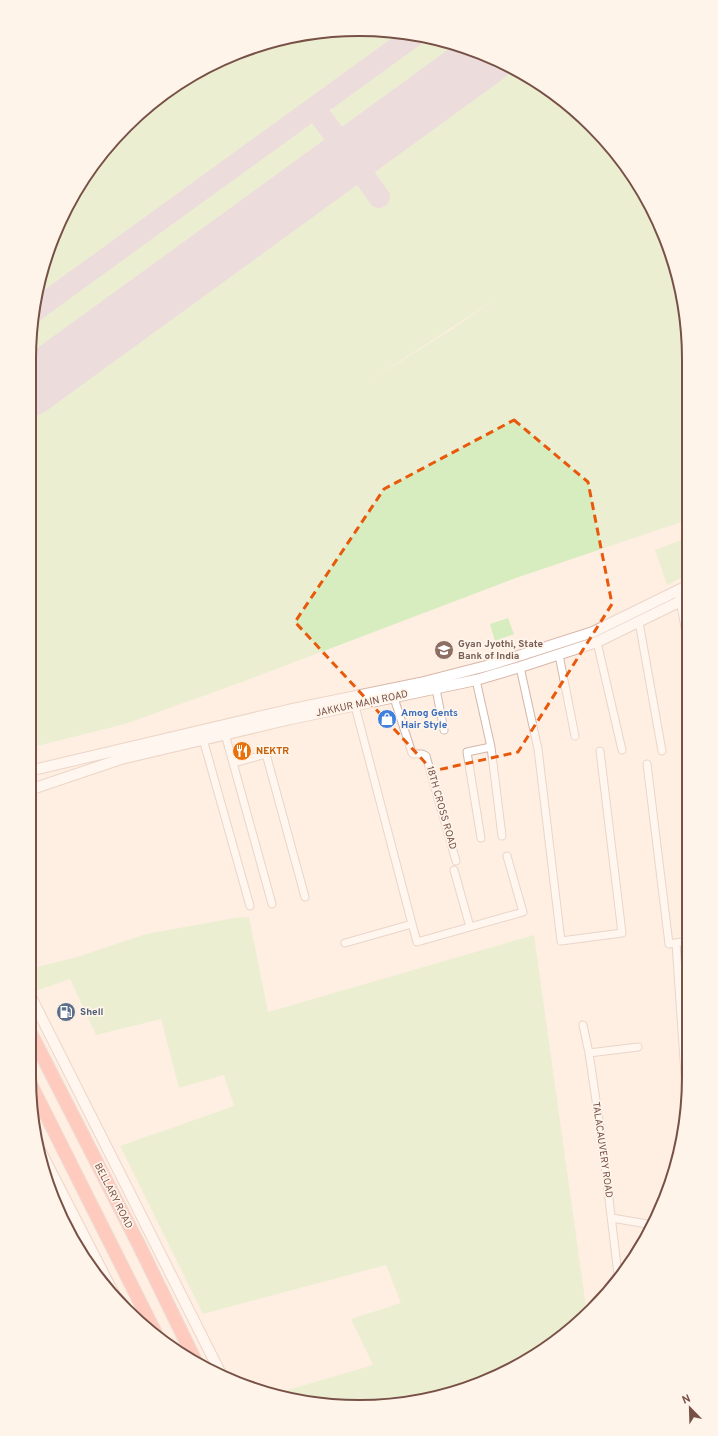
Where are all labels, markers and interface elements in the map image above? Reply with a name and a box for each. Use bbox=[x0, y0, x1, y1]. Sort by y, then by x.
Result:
place label: Gyan Jyothi, State Bank of India bbox=[458, 638, 544, 663]
school or university icon: Gyan Jyothi, State Bank of India bbox=[433, 639, 455, 661]
street label: JAKKUR MAIN ROAD bbox=[315, 688, 410, 720]
place label: Amog Gents Hair Style bbox=[401, 707, 458, 732]
shop icon: Amog Gents Hair Style bbox=[376, 708, 398, 730]
restaurant icon: NEKTR bbox=[231, 740, 253, 762]
place label: NEKTR bbox=[256, 745, 289, 758]
street label: 18TH CROSS ROAD bbox=[423, 765, 459, 851]
fuel station icon: Shell bbox=[55, 1001, 77, 1023]
place label: Shell bbox=[80, 1006, 104, 1019]
street label: TALACAUVERY ROAD bbox=[589, 1101, 615, 1199]
street label: BELLARY ROAD bbox=[91, 1161, 135, 1231]
north arrow bbox=[670, 1388, 710, 1428]
text: N bbox=[680, 1392, 693, 1408]

